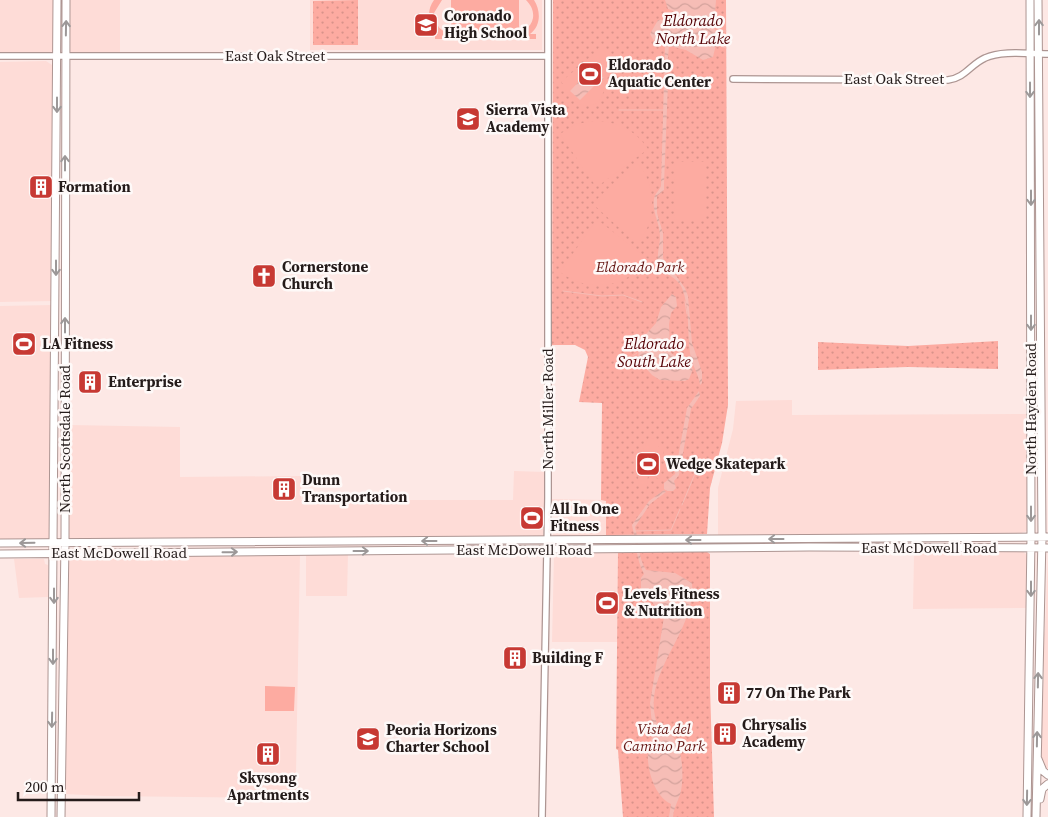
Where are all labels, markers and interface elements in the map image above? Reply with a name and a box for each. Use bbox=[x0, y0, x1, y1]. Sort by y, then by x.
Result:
place label: Coronado High School bbox=[444, 5, 527, 43]
water label: Eldorado North Lake bbox=[655, 9, 731, 49]
school or university icon: Coronado High School bbox=[413, 12, 439, 38]
one-way arrow bbox=[1034, 19, 1043, 35]
one-way arrow bbox=[61, 21, 71, 37]
street label: East Oak Street bbox=[225, 45, 325, 66]
place label: Eldorado Aquatic Center bbox=[608, 54, 711, 92]
sports icon: Eldorado Aquatic Center bbox=[577, 61, 603, 87]
street label: East Oak Street bbox=[844, 68, 944, 89]
one-way arrow bbox=[1025, 81, 1035, 97]
one-way arrow bbox=[52, 97, 62, 113]
place label: Sierra Vista Academy bbox=[486, 99, 566, 137]
school or university icon: Sierra Vista Academy bbox=[455, 106, 481, 132]
one-way arrow bbox=[60, 155, 70, 172]
building icon: Formation bbox=[28, 174, 54, 200]
place label: Formation bbox=[58, 176, 131, 197]
one-way arrow bbox=[1026, 190, 1035, 206]
place label: Cornerstone Church bbox=[282, 256, 369, 294]
park label: Eldorado Park bbox=[595, 256, 685, 277]
one-way arrow bbox=[51, 260, 61, 276]
church icon: Cornerstone Church bbox=[251, 263, 277, 289]
one-way arrow bbox=[1026, 314, 1036, 331]
one-way arrow bbox=[60, 318, 70, 334]
sports icon: LA Fitness bbox=[11, 331, 37, 357]
water label: Eldorado South Lake bbox=[617, 332, 691, 372]
place label: LA Fitness bbox=[42, 333, 113, 354]
street label: North Hayden Road bbox=[1020, 342, 1041, 475]
street label: North Miller Road bbox=[537, 348, 558, 470]
street label: North Scottsdale Road bbox=[54, 364, 75, 513]
building icon: Enterprise bbox=[77, 369, 103, 395]
place label: Enterprise bbox=[108, 371, 182, 392]
sports icon: Wedge Skatepark bbox=[635, 451, 661, 477]
place label: Wedge Skatepark bbox=[666, 453, 785, 474]
place label: Dunn Transportation bbox=[302, 469, 407, 507]
building icon: Dunn Transportation bbox=[271, 476, 297, 502]
place label: All In One Fitness bbox=[550, 498, 619, 536]
sports icon: All In One Fitness bbox=[519, 505, 545, 531]
one-way arrow bbox=[1026, 506, 1036, 522]
one-way arrow bbox=[768, 534, 784, 544]
one-way arrow bbox=[686, 535, 702, 545]
one-way arrow bbox=[421, 536, 438, 546]
street label: East McDowell Road bbox=[861, 537, 997, 558]
one-way arrow bbox=[19, 538, 36, 548]
street label: East McDowell Road bbox=[456, 539, 592, 560]
street label: East McDowell Road bbox=[51, 542, 187, 563]
one-way arrow bbox=[352, 546, 368, 556]
one-way arrow bbox=[221, 547, 237, 557]
one-way arrow bbox=[1026, 581, 1036, 597]
place label: Levels Fitness & Nutrition bbox=[624, 583, 720, 621]
one-way arrow bbox=[49, 588, 58, 604]
sports icon: Levels Fitness & Nutrition bbox=[594, 590, 620, 616]
building icon: Building F bbox=[502, 645, 528, 671]
place label: Building F bbox=[532, 647, 604, 668]
one-way arrow bbox=[48, 648, 58, 664]
one-way arrow bbox=[1034, 673, 1043, 689]
building icon: 77 On The Park bbox=[716, 680, 742, 706]
place label: 77 On The Park bbox=[746, 682, 851, 703]
one-way arrow bbox=[48, 712, 57, 728]
place label: Chrysalis Academy bbox=[742, 714, 807, 752]
park label: Vista del Camino Park bbox=[623, 718, 706, 756]
place label: Peoria Horizons Charter School bbox=[386, 719, 497, 757]
building icon: Chrysalis Academy bbox=[712, 721, 738, 747]
school or university icon: Peoria Horizons Charter School bbox=[355, 726, 381, 752]
one-way arrow bbox=[1032, 731, 1042, 748]
building icon: Skysong Apartments bbox=[255, 741, 281, 767]
place label: Skysong Apartments bbox=[227, 767, 309, 805]
scale bar bbox=[18, 770, 139, 802]
text: 200 m bbox=[25, 776, 65, 797]
one-way arrow bbox=[1022, 790, 1032, 806]

